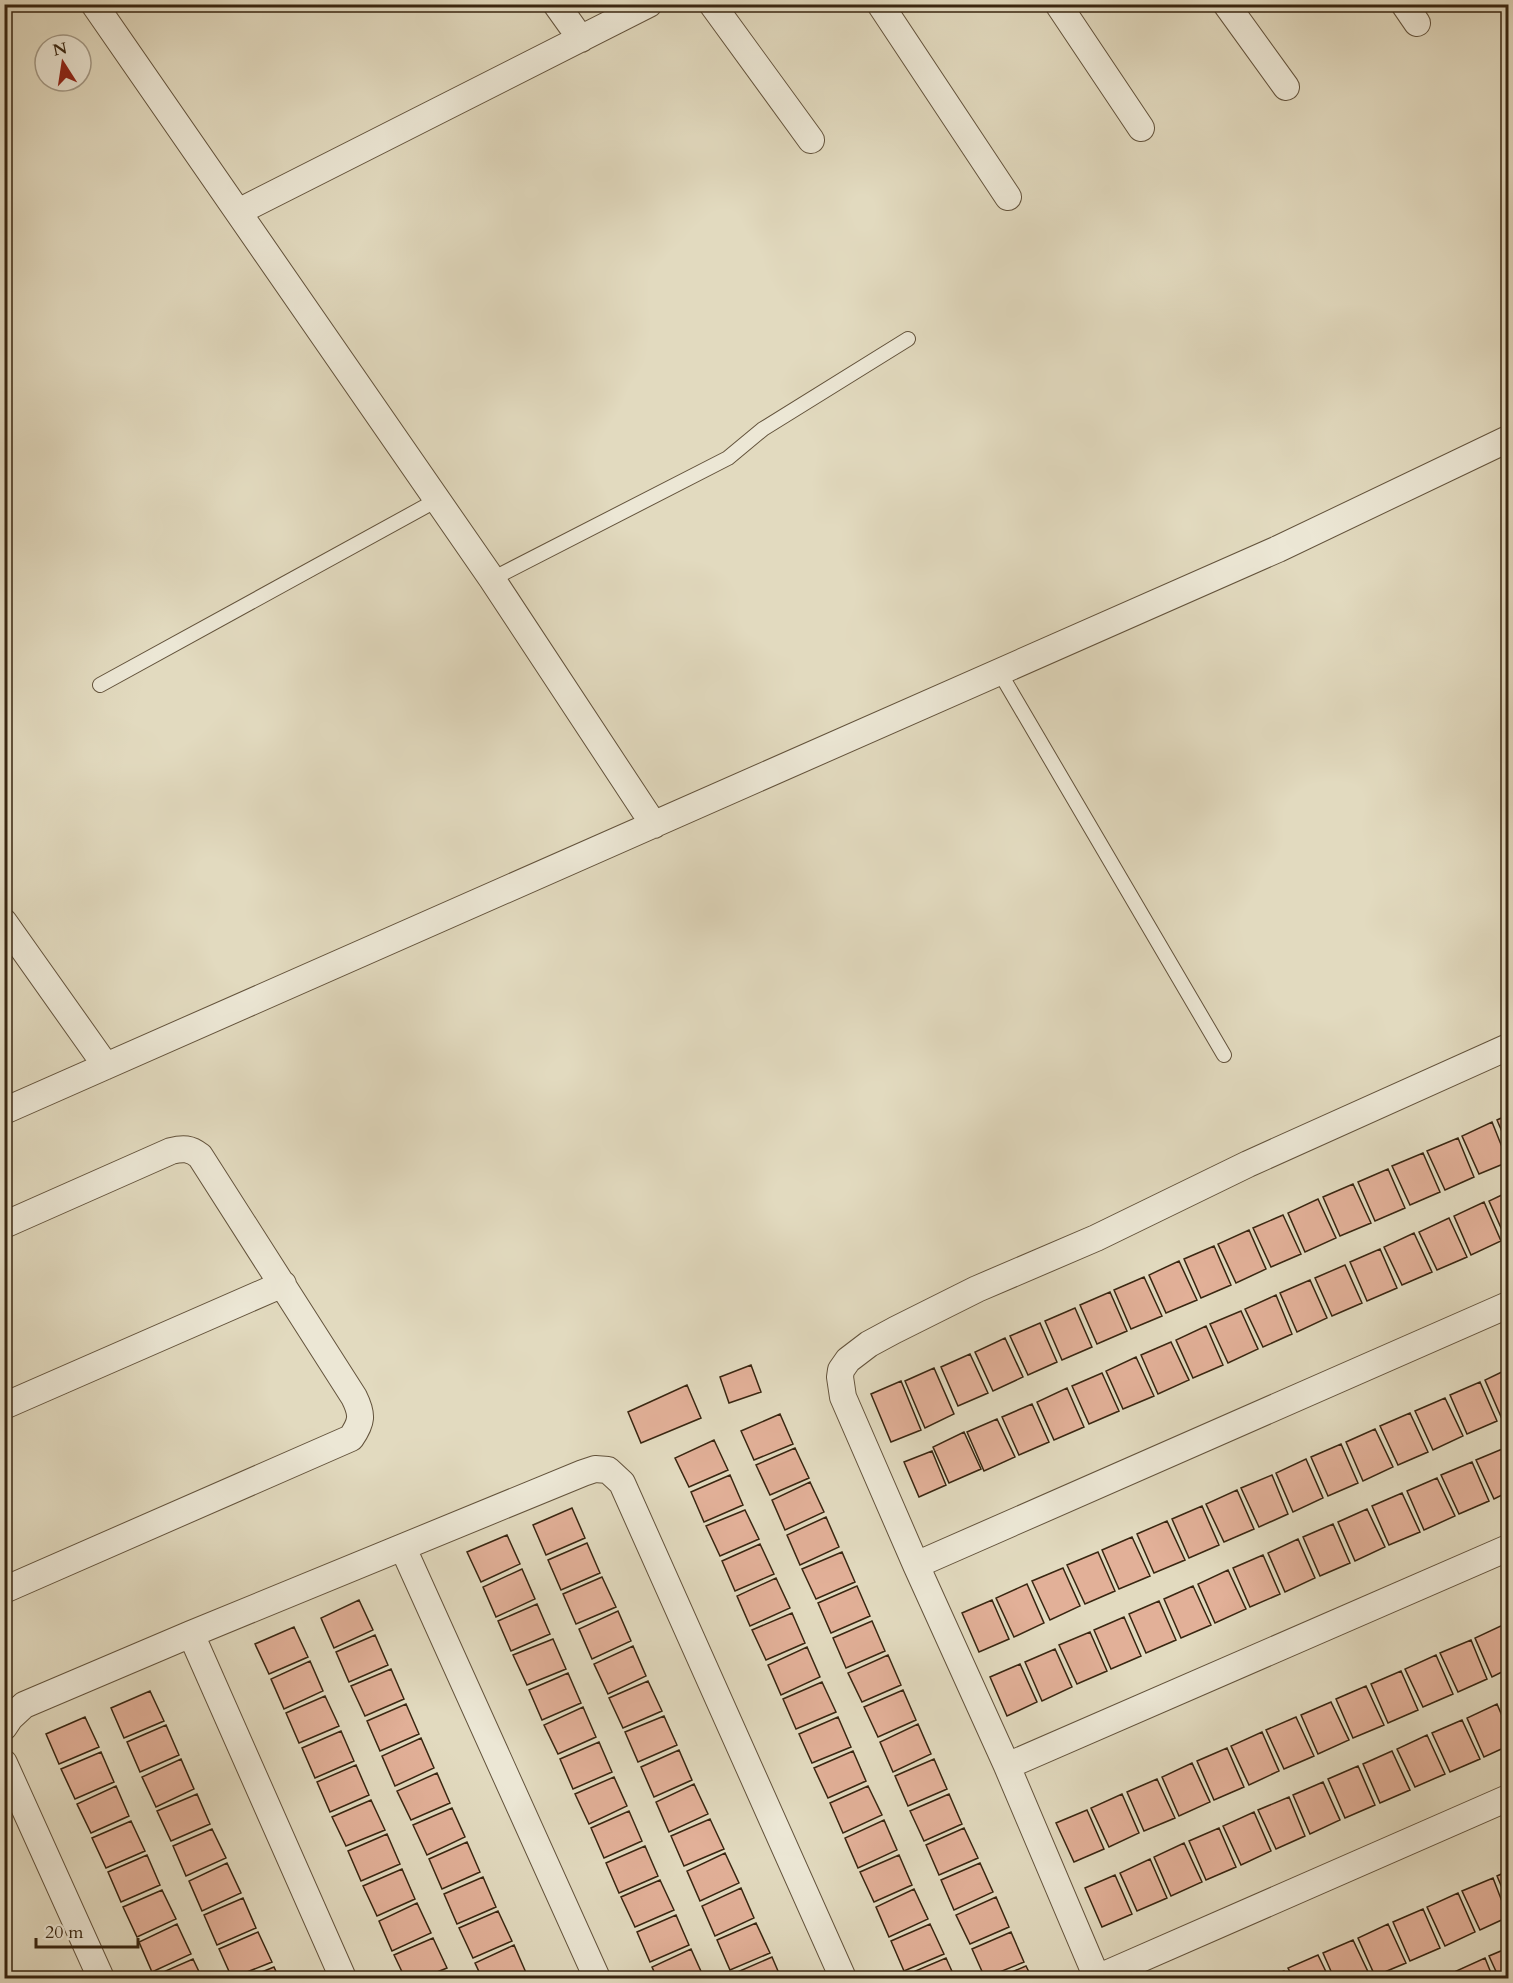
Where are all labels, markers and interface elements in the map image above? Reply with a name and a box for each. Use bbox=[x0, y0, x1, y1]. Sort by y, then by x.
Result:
north arrow bbox=[33, 33, 93, 93]
text: N bbox=[51, 37, 69, 62]
scale bar bbox=[36, 1911, 138, 1949]
text: 20 m bbox=[45, 1920, 84, 1945]

